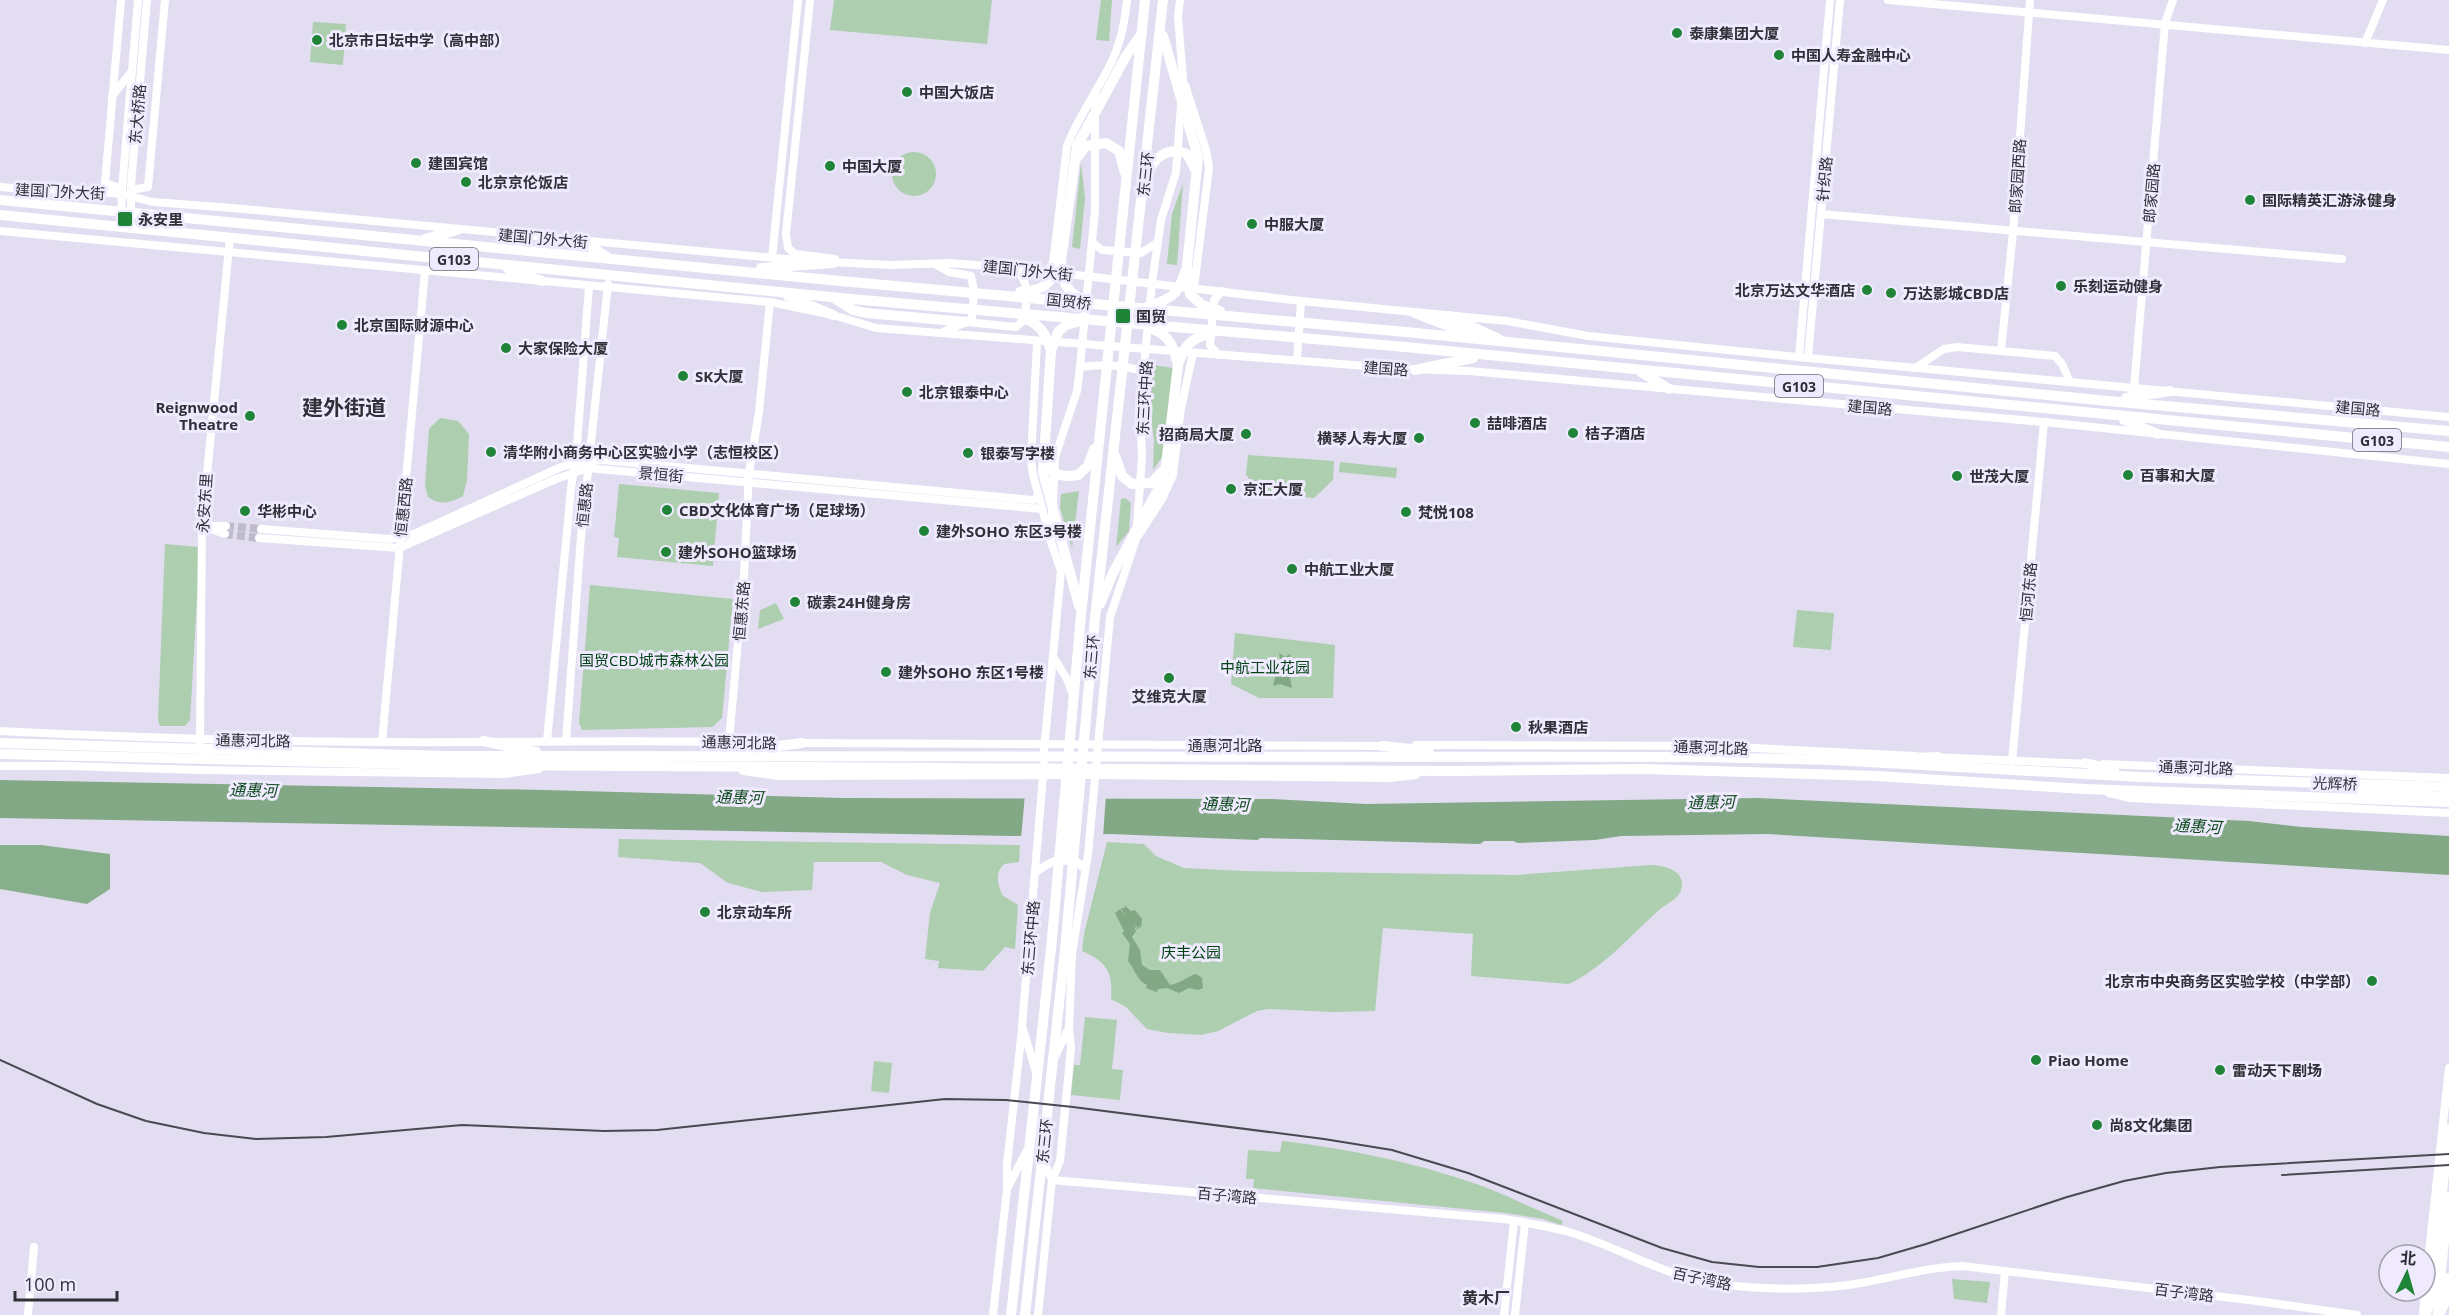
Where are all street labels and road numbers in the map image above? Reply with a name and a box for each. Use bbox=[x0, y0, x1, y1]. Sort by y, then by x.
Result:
street label: 东大桥路 bbox=[124, 83, 150, 145]
street label: 郎家园西路 bbox=[2004, 138, 2030, 214]
street label: 东三环 bbox=[1133, 151, 1157, 197]
street label: 针织路 bbox=[1812, 156, 1836, 202]
street label: 郎家园路 bbox=[2138, 162, 2164, 224]
street label: 建国门外大街 bbox=[15, 179, 105, 203]
street label: 建国门外大街 bbox=[497, 224, 589, 252]
road number: G103 bbox=[430, 248, 478, 270]
street label: 建国门外大街 bbox=[982, 255, 1074, 285]
street label: 国贸桥 bbox=[1046, 289, 1092, 313]
street label: 建国路 bbox=[1363, 356, 1409, 380]
street label: 东三环中路 bbox=[1132, 360, 1156, 436]
road number: G103 bbox=[1775, 375, 1823, 397]
street label: 建国路 bbox=[1847, 395, 1893, 419]
street label: 建国路 bbox=[2335, 396, 2381, 420]
road number: G103 bbox=[2353, 429, 2401, 451]
street label: 景恒街 bbox=[638, 462, 684, 486]
street label: 永安东里 bbox=[192, 472, 216, 534]
street label: 恒惠西路 bbox=[390, 476, 416, 538]
street label: 恒惠路 bbox=[572, 482, 596, 528]
street label: 恒河东路 bbox=[2015, 561, 2041, 623]
street label: 恒惠东路 bbox=[728, 580, 754, 642]
street label: 东三环 bbox=[1079, 634, 1103, 680]
street label: 通惠河北路 bbox=[215, 729, 291, 751]
street label: 通惠河北路 bbox=[701, 731, 777, 753]
street label: 通惠河北路 bbox=[1187, 735, 1263, 755]
street label: 通惠河北路 bbox=[1673, 736, 1749, 758]
street label: 通惠河北路 bbox=[2158, 756, 2234, 778]
street label: 光辉桥 bbox=[2312, 772, 2358, 794]
street label: 东三环中路 bbox=[1017, 900, 1043, 976]
street label: 东三环 bbox=[1032, 1118, 1056, 1164]
street label: 百子湾路 bbox=[1196, 1182, 1258, 1208]
street label: 百子湾路 bbox=[1671, 1262, 1733, 1294]
street label: 百子湾路 bbox=[2153, 1278, 2215, 1306]

